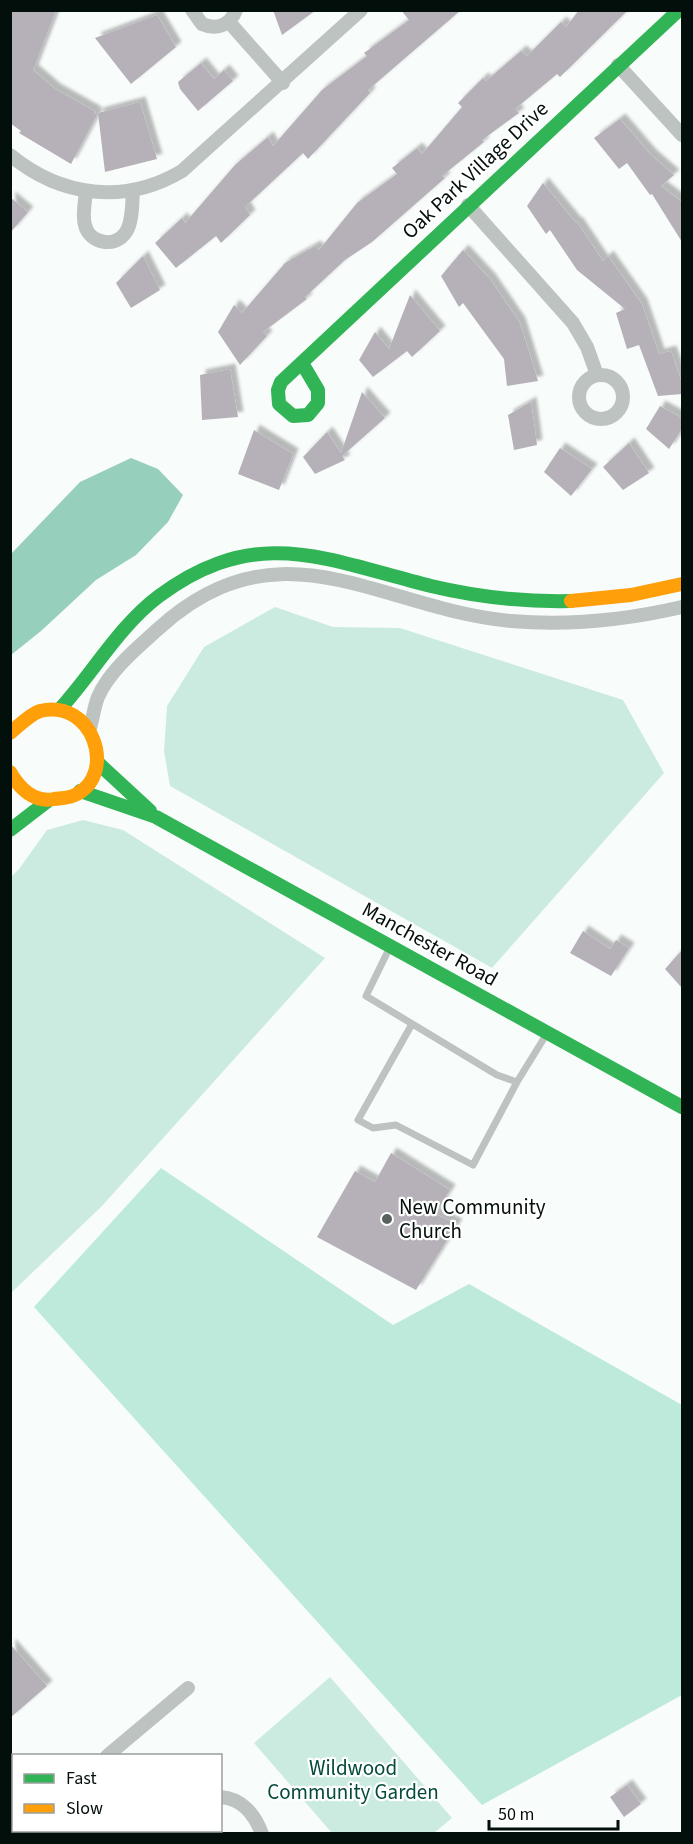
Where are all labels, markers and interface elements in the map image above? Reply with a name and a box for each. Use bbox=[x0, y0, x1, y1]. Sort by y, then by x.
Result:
street label: Oak Park Village Drive bbox=[395, 94, 555, 246]
street label: Manchester Road bbox=[357, 894, 503, 994]
place label: New Community Church bbox=[399, 1192, 546, 1246]
marker: New Community Church bbox=[380, 1212, 394, 1226]
park label: Wildwood Community Garden bbox=[267, 1753, 439, 1807]
legend bbox=[12, 1754, 222, 1832]
text: Fast bbox=[66, 1766, 97, 1791]
scale bar bbox=[489, 1793, 618, 1831]
text: Slow bbox=[66, 1796, 103, 1821]
text: 50 m bbox=[498, 1802, 534, 1827]

